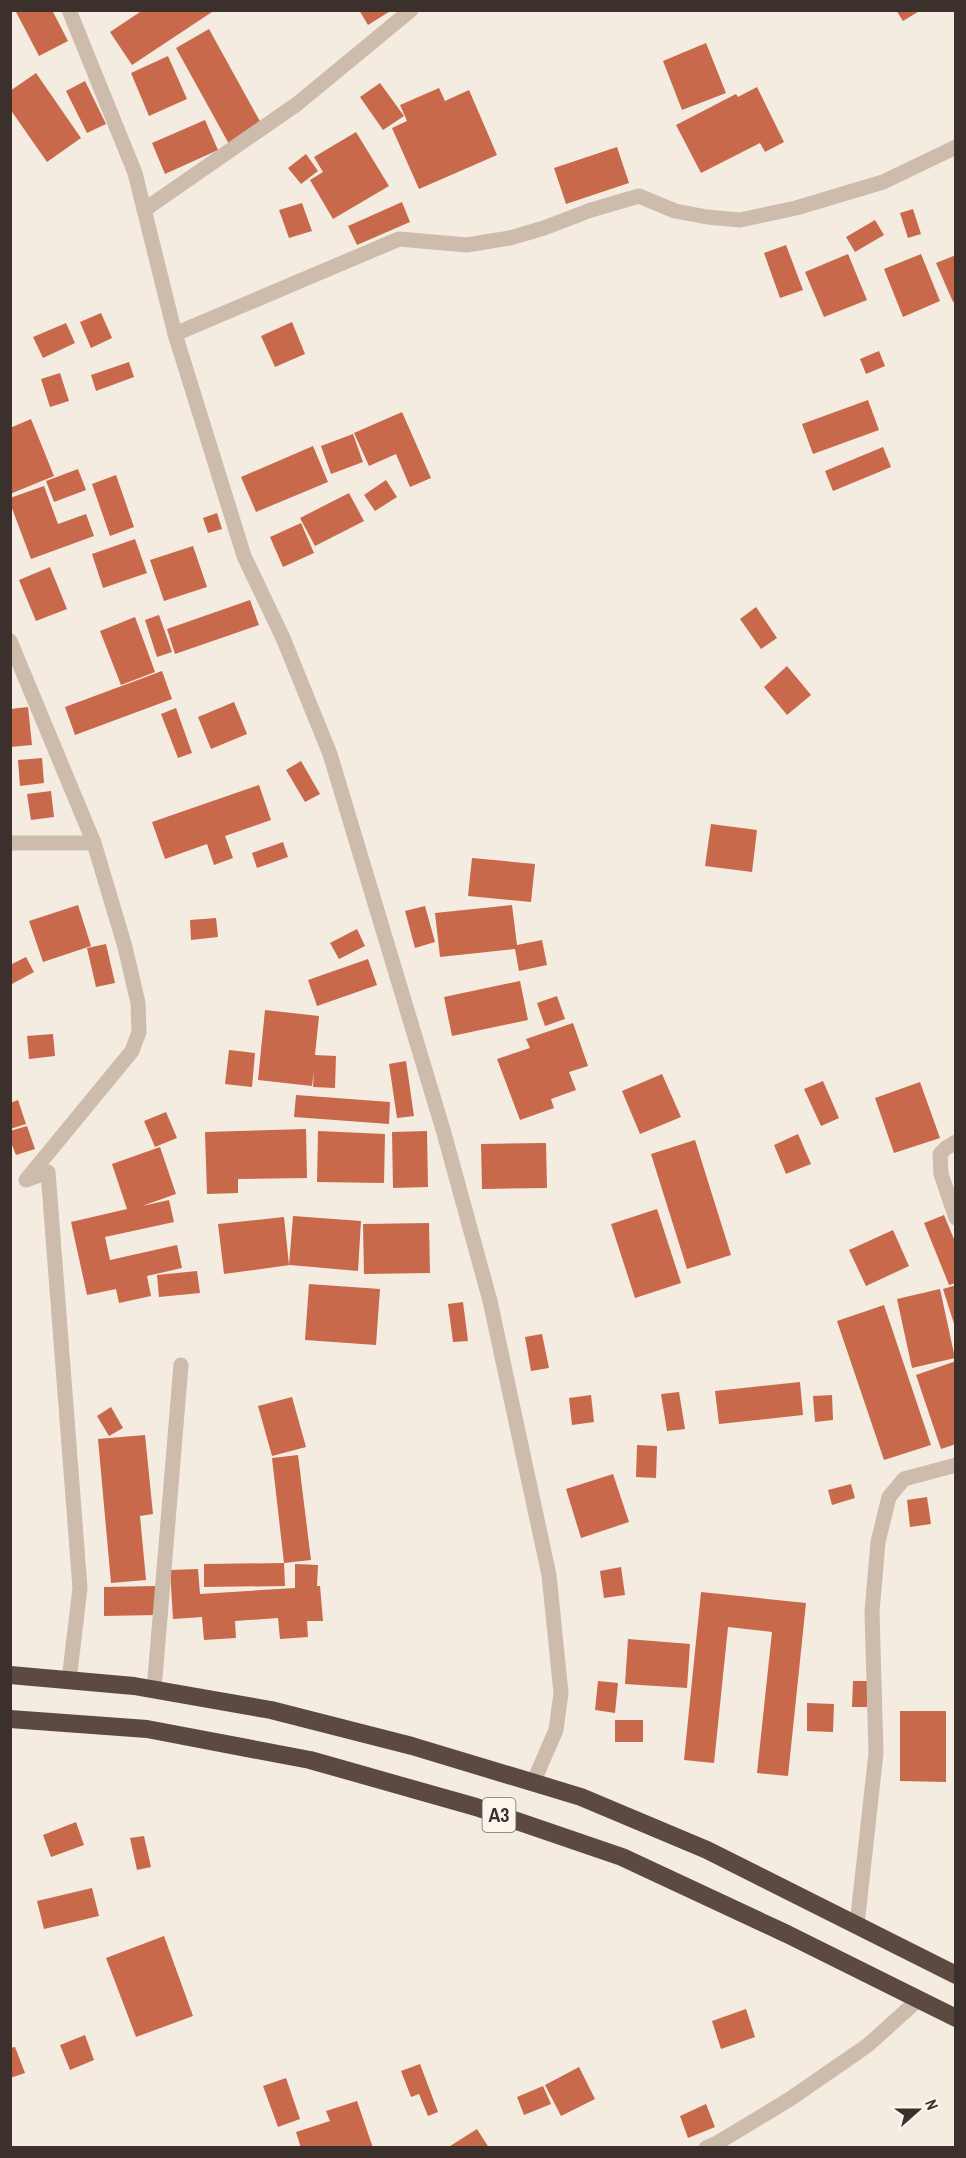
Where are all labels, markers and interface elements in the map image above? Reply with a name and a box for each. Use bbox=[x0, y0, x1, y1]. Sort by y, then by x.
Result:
road number: A3 bbox=[482, 1798, 516, 1832]
north arrow bbox=[888, 2080, 948, 2140]
text: N bbox=[920, 2096, 944, 2113]

